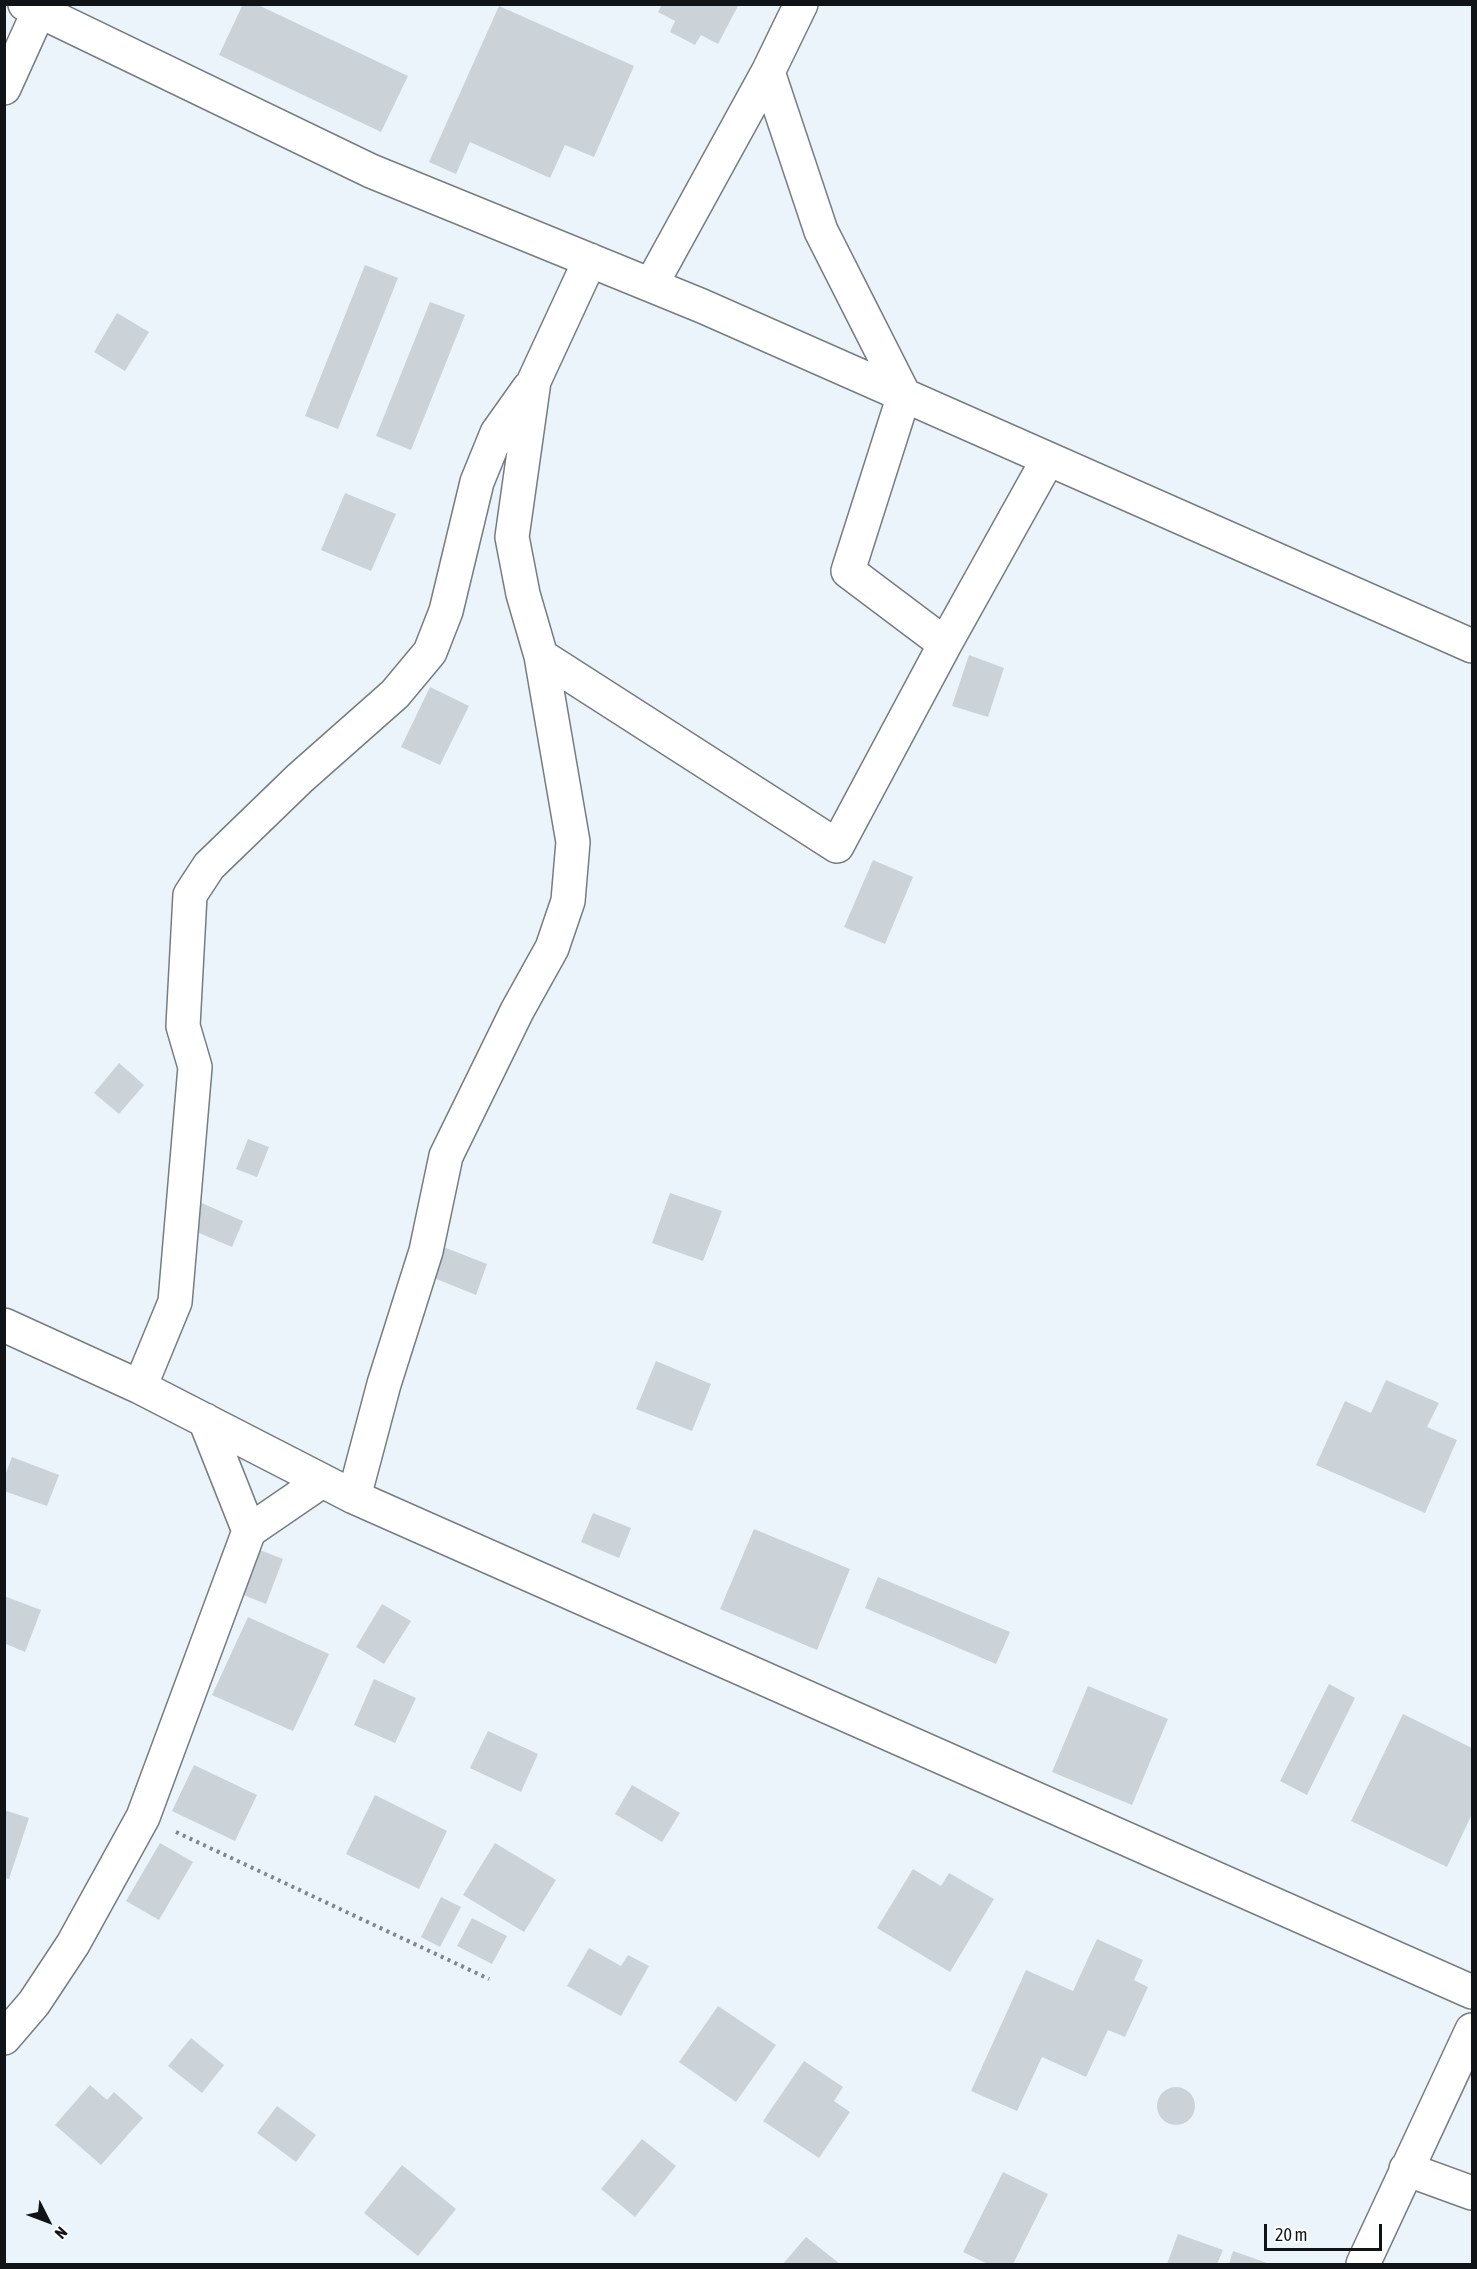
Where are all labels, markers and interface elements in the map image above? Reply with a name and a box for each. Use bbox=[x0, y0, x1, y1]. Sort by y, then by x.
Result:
north arrow bbox=[18, 2191, 78, 2251]
scale bar bbox=[1267, 2212, 1386, 2250]
text: N bbox=[52, 2224, 71, 2243]
text: 20 m bbox=[1275, 2224, 1307, 2245]

